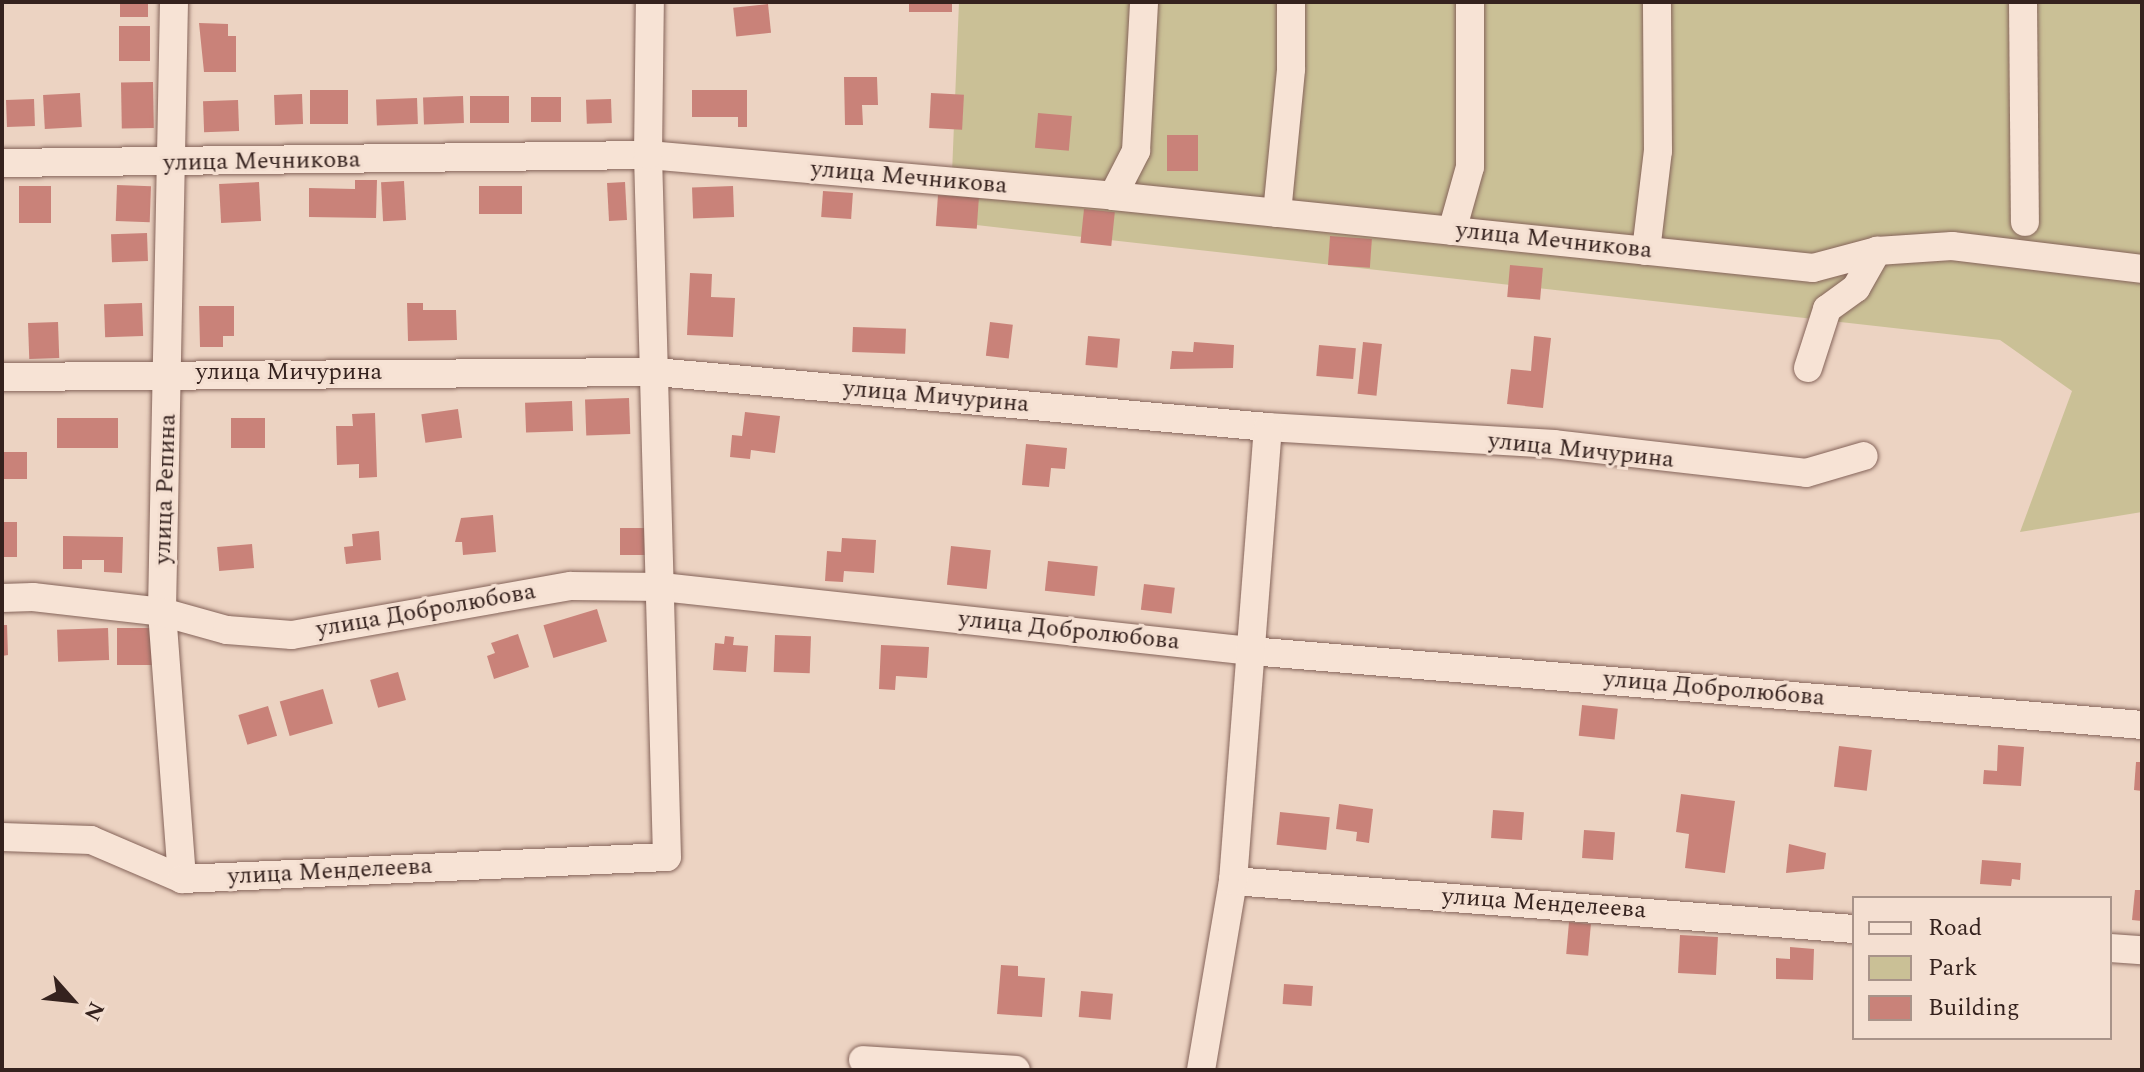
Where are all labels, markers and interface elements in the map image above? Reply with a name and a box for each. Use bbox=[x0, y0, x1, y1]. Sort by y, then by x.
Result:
street label: улица Мечникова bbox=[163, 146, 361, 178]
street label: улица Мечникова bbox=[809, 155, 1009, 201]
street label: улица Мечникова bbox=[1454, 216, 1654, 266]
street label: улица Мичурина bbox=[196, 359, 382, 387]
street label: улица Мичурина bbox=[842, 375, 1030, 419]
street label: улица Репина bbox=[149, 413, 183, 565]
street label: улица Мичурина bbox=[1487, 427, 1675, 475]
street label: улица Добролюбова bbox=[314, 578, 538, 644]
street label: улица Добролюбова bbox=[957, 605, 1181, 657]
street label: улица Добролюбова bbox=[1602, 665, 1826, 713]
street label: улица Менделеева bbox=[227, 852, 433, 892]
street label: улица Менделеева bbox=[1441, 882, 1647, 926]
legend bbox=[1852, 896, 2112, 1040]
text: Road bbox=[1928, 910, 1982, 946]
text: Park bbox=[1928, 950, 1978, 986]
north arrow bbox=[32, 960, 112, 1040]
text: Building bbox=[1928, 990, 2020, 1026]
text: N bbox=[75, 996, 113, 1027]

